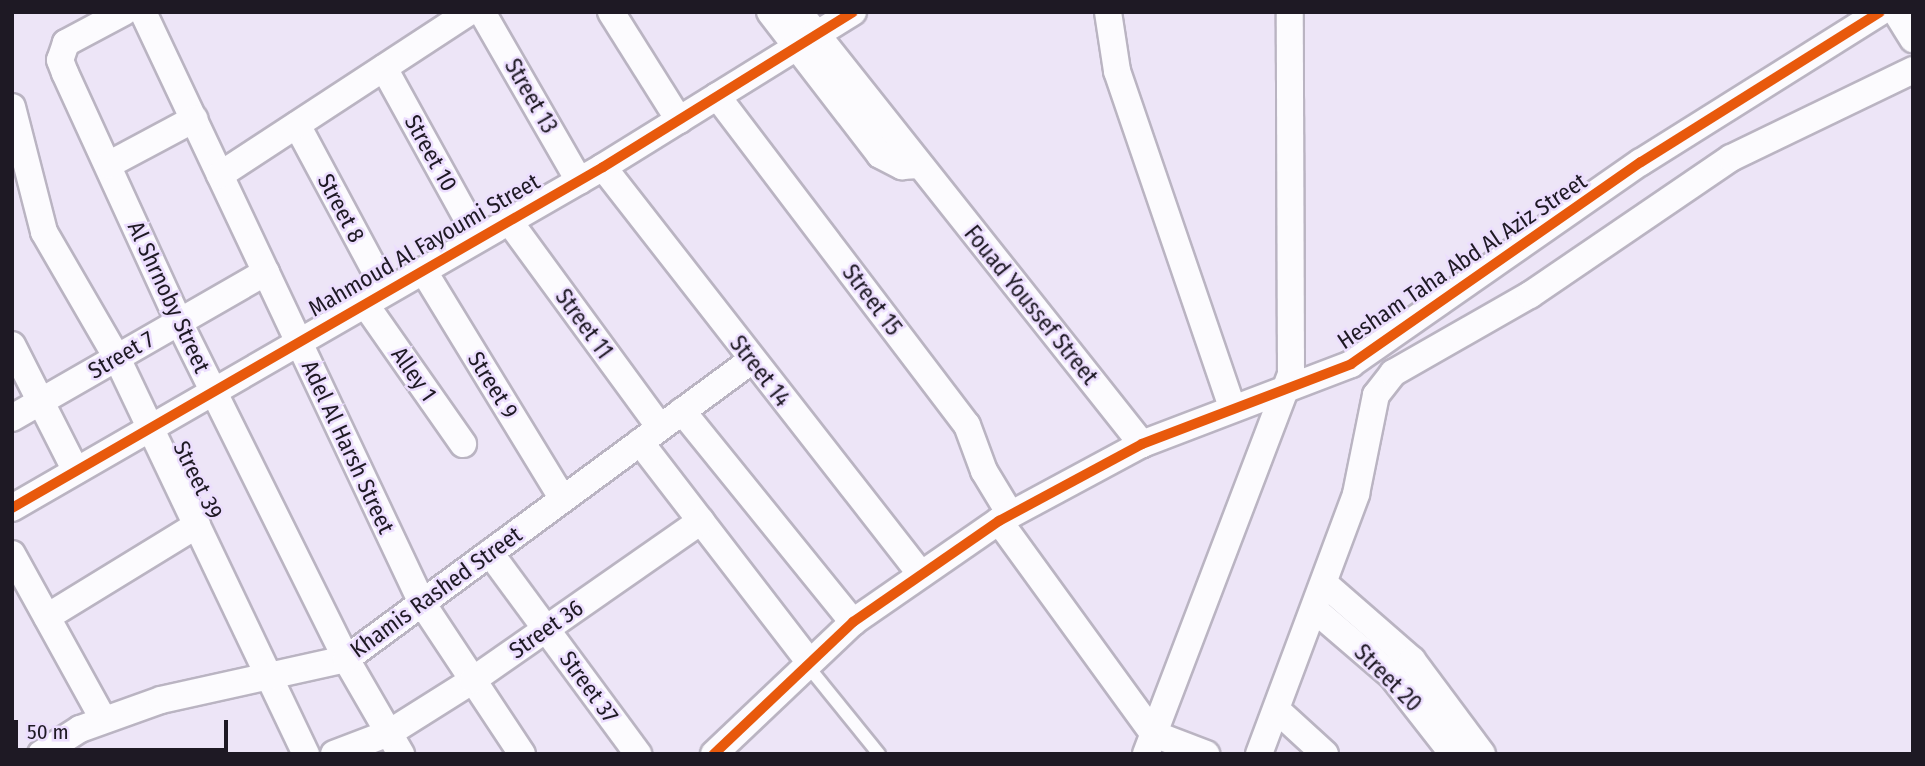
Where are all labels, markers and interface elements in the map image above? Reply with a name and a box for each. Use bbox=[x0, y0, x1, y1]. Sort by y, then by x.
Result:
street label: Street 13 bbox=[499, 54, 563, 138]
street label: Street 10 bbox=[399, 110, 463, 196]
street label: Mahmoud Al Fayoumi Street bbox=[304, 167, 544, 323]
street label: Hesham Taha Abd Al Aziz Street bbox=[1332, 167, 1592, 355]
street label: Street 8 bbox=[312, 169, 370, 247]
street label: Al Shrnoby Street bbox=[122, 217, 216, 377]
street label: Fouad Youssef Street bbox=[958, 220, 1104, 390]
street label: Street 15 bbox=[836, 259, 908, 341]
street label: Street 11 bbox=[549, 284, 619, 364]
street label: Street 7 bbox=[83, 325, 159, 385]
street label: Street 14 bbox=[724, 330, 796, 412]
street label: Alley 1 bbox=[385, 341, 443, 407]
street label: Street 9 bbox=[462, 347, 524, 423]
street label: Adel Al Harsh Street bbox=[296, 356, 400, 538]
street label: Street 39 bbox=[167, 437, 229, 523]
street label: Khamis Rashed Street bbox=[345, 521, 527, 663]
street label: Street 36 bbox=[504, 594, 588, 664]
street label: Street 20 bbox=[1349, 639, 1427, 717]
street label: Street 37 bbox=[554, 646, 624, 728]
scale bar bbox=[18, 706, 231, 750]
text: 50 m bbox=[27, 719, 69, 745]

